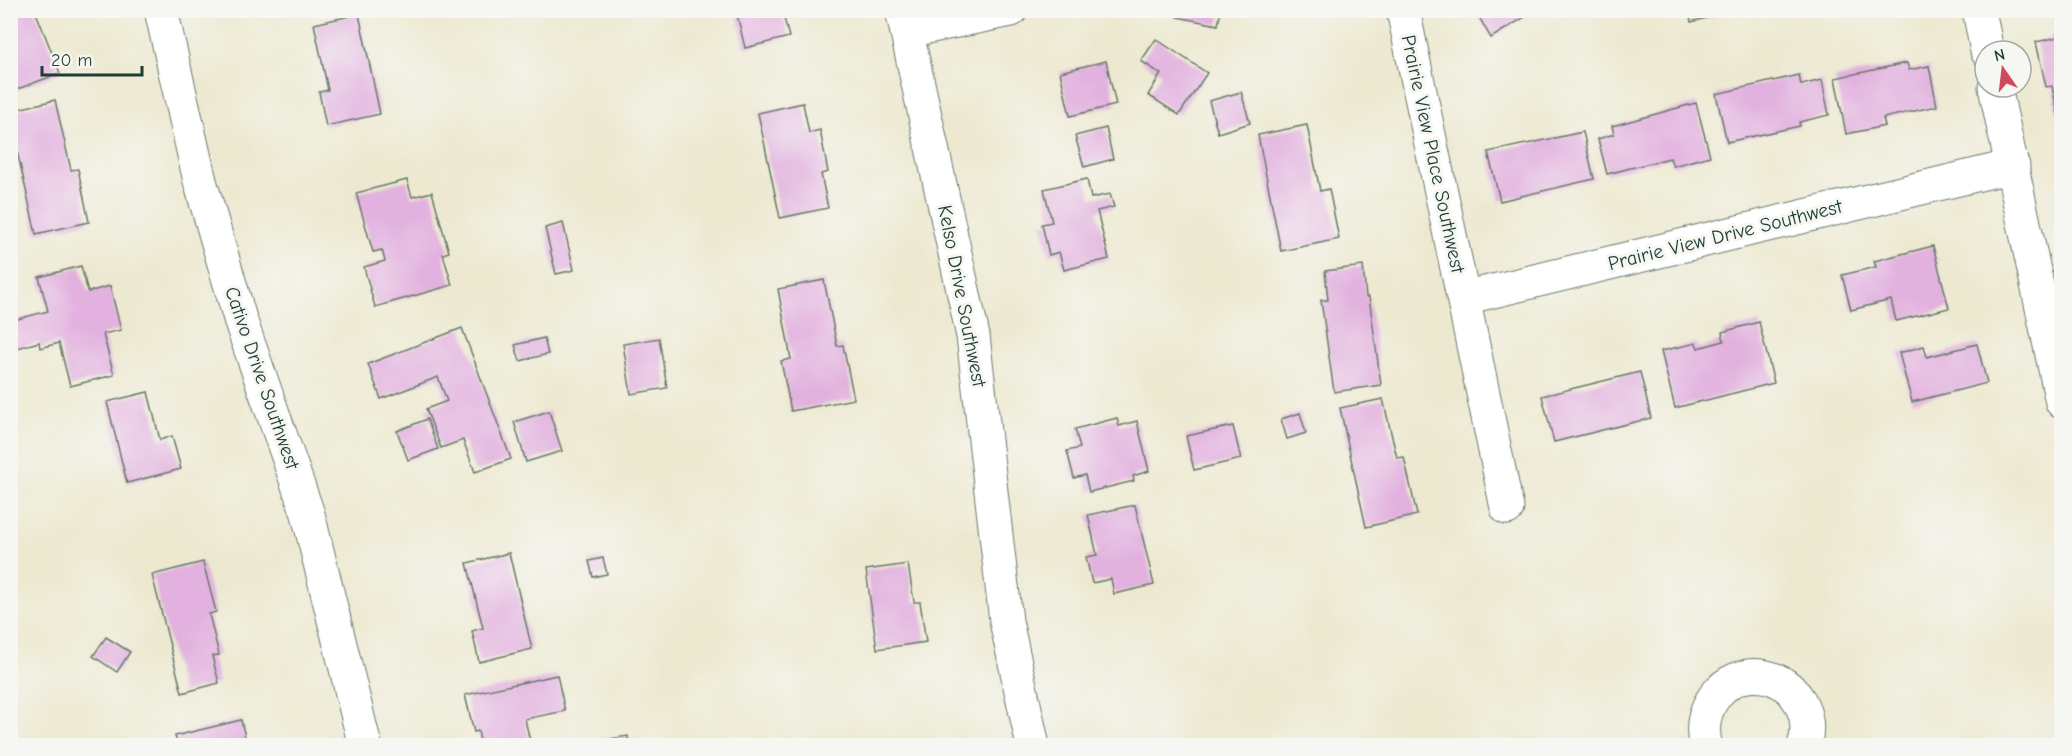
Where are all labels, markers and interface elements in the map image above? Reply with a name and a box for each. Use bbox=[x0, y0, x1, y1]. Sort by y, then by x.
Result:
street label: Prairie View Place Southwest bbox=[1396, 33, 1470, 276]
scale bar bbox=[42, 39, 142, 77]
north arrow bbox=[1973, 39, 2033, 99]
text: N bbox=[1992, 45, 2007, 65]
text: 20 m bbox=[51, 50, 92, 71]
street label: Prairie View Drive Southwest bbox=[1606, 194, 1846, 275]
street label: Kelso Drive Southwest bbox=[933, 203, 991, 390]
street label: Cativo Drive Southwest bbox=[220, 284, 305, 474]

